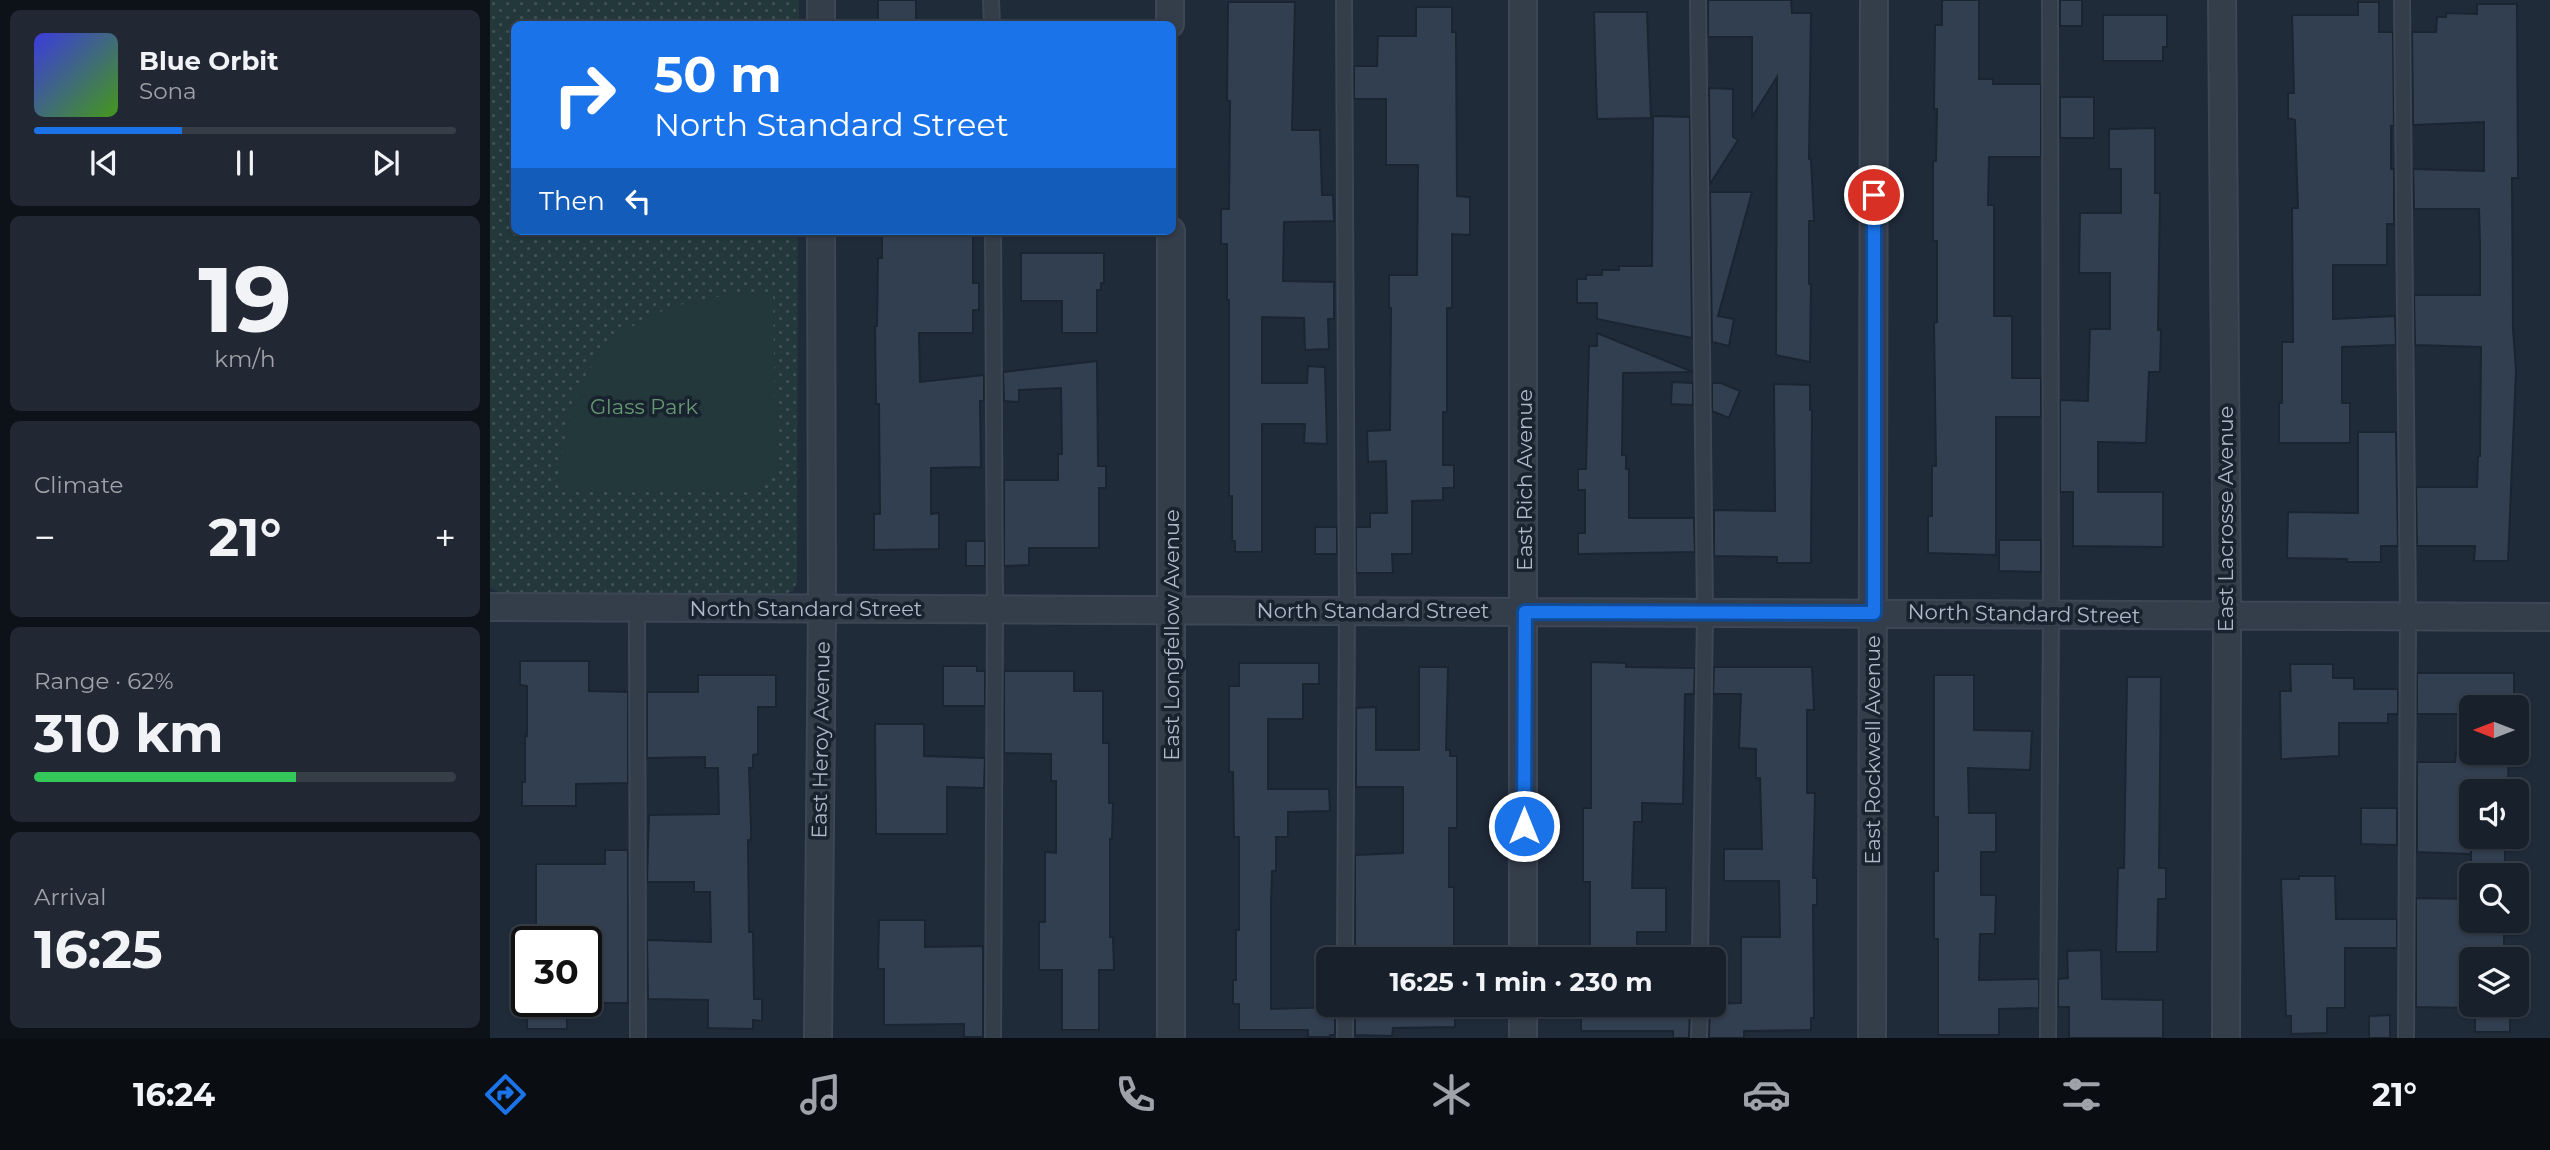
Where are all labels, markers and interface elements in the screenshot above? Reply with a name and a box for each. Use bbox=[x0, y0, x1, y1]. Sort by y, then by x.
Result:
text: Blue Orbit bbox=[139, 45, 278, 77]
text: 50 m bbox=[654, 45, 782, 104]
icon: right bbox=[539, 49, 630, 140]
text: Sona bbox=[139, 77, 197, 105]
text: North Standard Street bbox=[654, 105, 1009, 144]
icon: previous bbox=[85, 144, 123, 182]
icon: pause bbox=[226, 144, 264, 182]
icon: next bbox=[367, 144, 405, 182]
pin bbox=[1844, 165, 1904, 225]
icon: arrive bbox=[1855, 176, 1893, 214]
icon: left bbox=[619, 182, 657, 220]
text: Then bbox=[539, 185, 605, 217]
text: 19 bbox=[198, 244, 292, 355]
text: km/h bbox=[214, 345, 276, 373]
street label: East Rich Avenue bbox=[1512, 389, 1537, 571]
park label: Glass Park bbox=[590, 394, 699, 419]
street label: East Lacrosse Avenue bbox=[2213, 406, 2238, 632]
text: Climate bbox=[34, 471, 123, 499]
text: 21° bbox=[209, 506, 281, 569]
street label: East Longfellow Avenue bbox=[1159, 509, 1184, 761]
text: − bbox=[34, 514, 56, 561]
text: + bbox=[434, 514, 456, 561]
street label: North Standard Street bbox=[690, 596, 922, 621]
street label: North Standard Street bbox=[1257, 598, 1489, 623]
street label: North Standard Street bbox=[1907, 599, 2141, 628]
street label: East Rockwell Avenue bbox=[1860, 635, 1885, 865]
street label: East Heroy Avenue bbox=[806, 641, 835, 839]
text: Range · 62% bbox=[34, 667, 174, 695]
north arrow bbox=[2459, 695, 2529, 765]
map controls bbox=[2459, 695, 2529, 1017]
text: 310 km bbox=[34, 702, 224, 765]
button: sound bbox=[2459, 779, 2529, 849]
position arrow bbox=[1487, 789, 1561, 863]
button: search bbox=[2459, 863, 2529, 933]
text: Arrival bbox=[34, 883, 107, 911]
text: 16:25 bbox=[34, 918, 163, 981]
speed limit sign: 30 bbox=[511, 926, 602, 1017]
button: layers bbox=[2459, 947, 2529, 1017]
text: 16:25 · 1 min · 230 m bbox=[1389, 966, 1653, 998]
icon: directions bbox=[481, 1070, 530, 1119]
icon: music bbox=[796, 1070, 845, 1119]
icon: phone bbox=[1111, 1070, 1160, 1119]
icon: climate bbox=[1427, 1070, 1476, 1119]
icon: car bbox=[1742, 1070, 1791, 1119]
icon: filters bbox=[2057, 1070, 2106, 1119]
text: 16:24 bbox=[133, 1075, 215, 1114]
text: 21° bbox=[2372, 1075, 2417, 1114]

